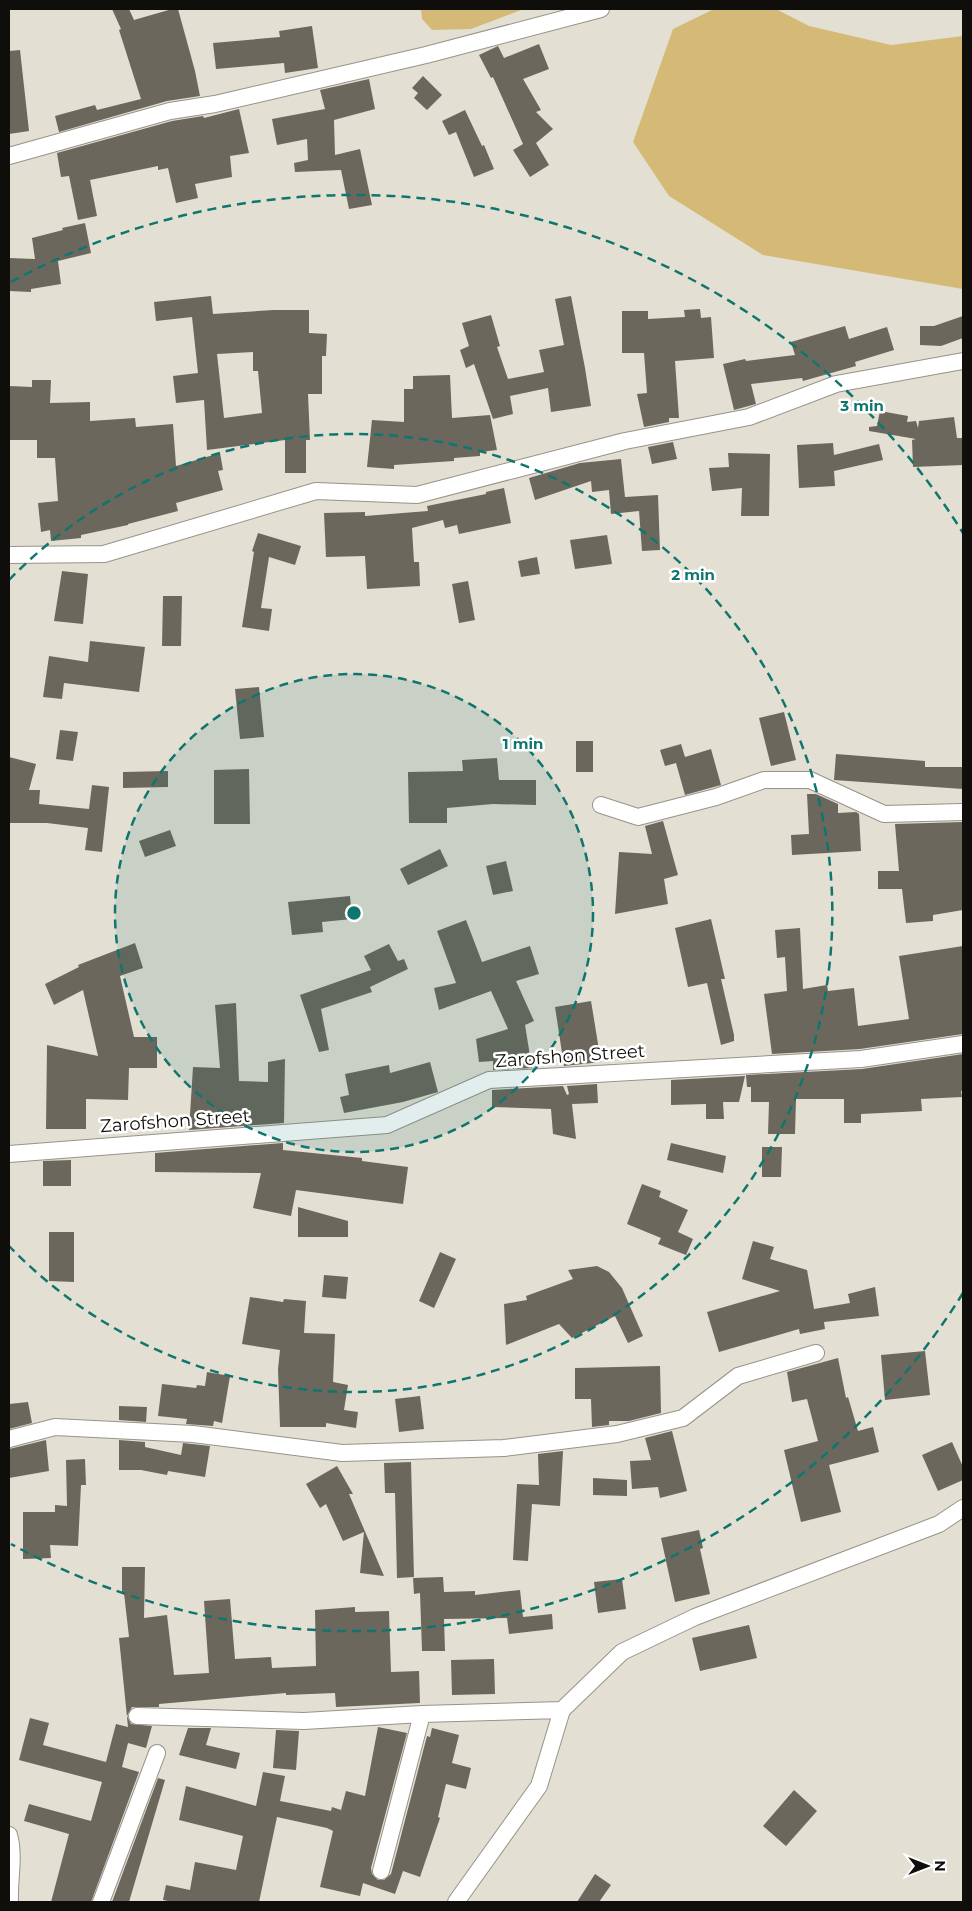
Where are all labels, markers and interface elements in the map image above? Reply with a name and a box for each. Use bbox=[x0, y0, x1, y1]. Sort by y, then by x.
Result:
text: 3 min bbox=[839, 396, 884, 415]
text: 2 min bbox=[671, 565, 715, 584]
text: 1 min bbox=[503, 734, 543, 753]
centre of rings bbox=[345, 904, 363, 922]
street label: Zarofshon Street bbox=[494, 1040, 646, 1072]
street label: Zarofshon Street bbox=[99, 1105, 251, 1137]
north arrow bbox=[902, 1841, 952, 1891]
text: N bbox=[931, 1860, 949, 1872]

